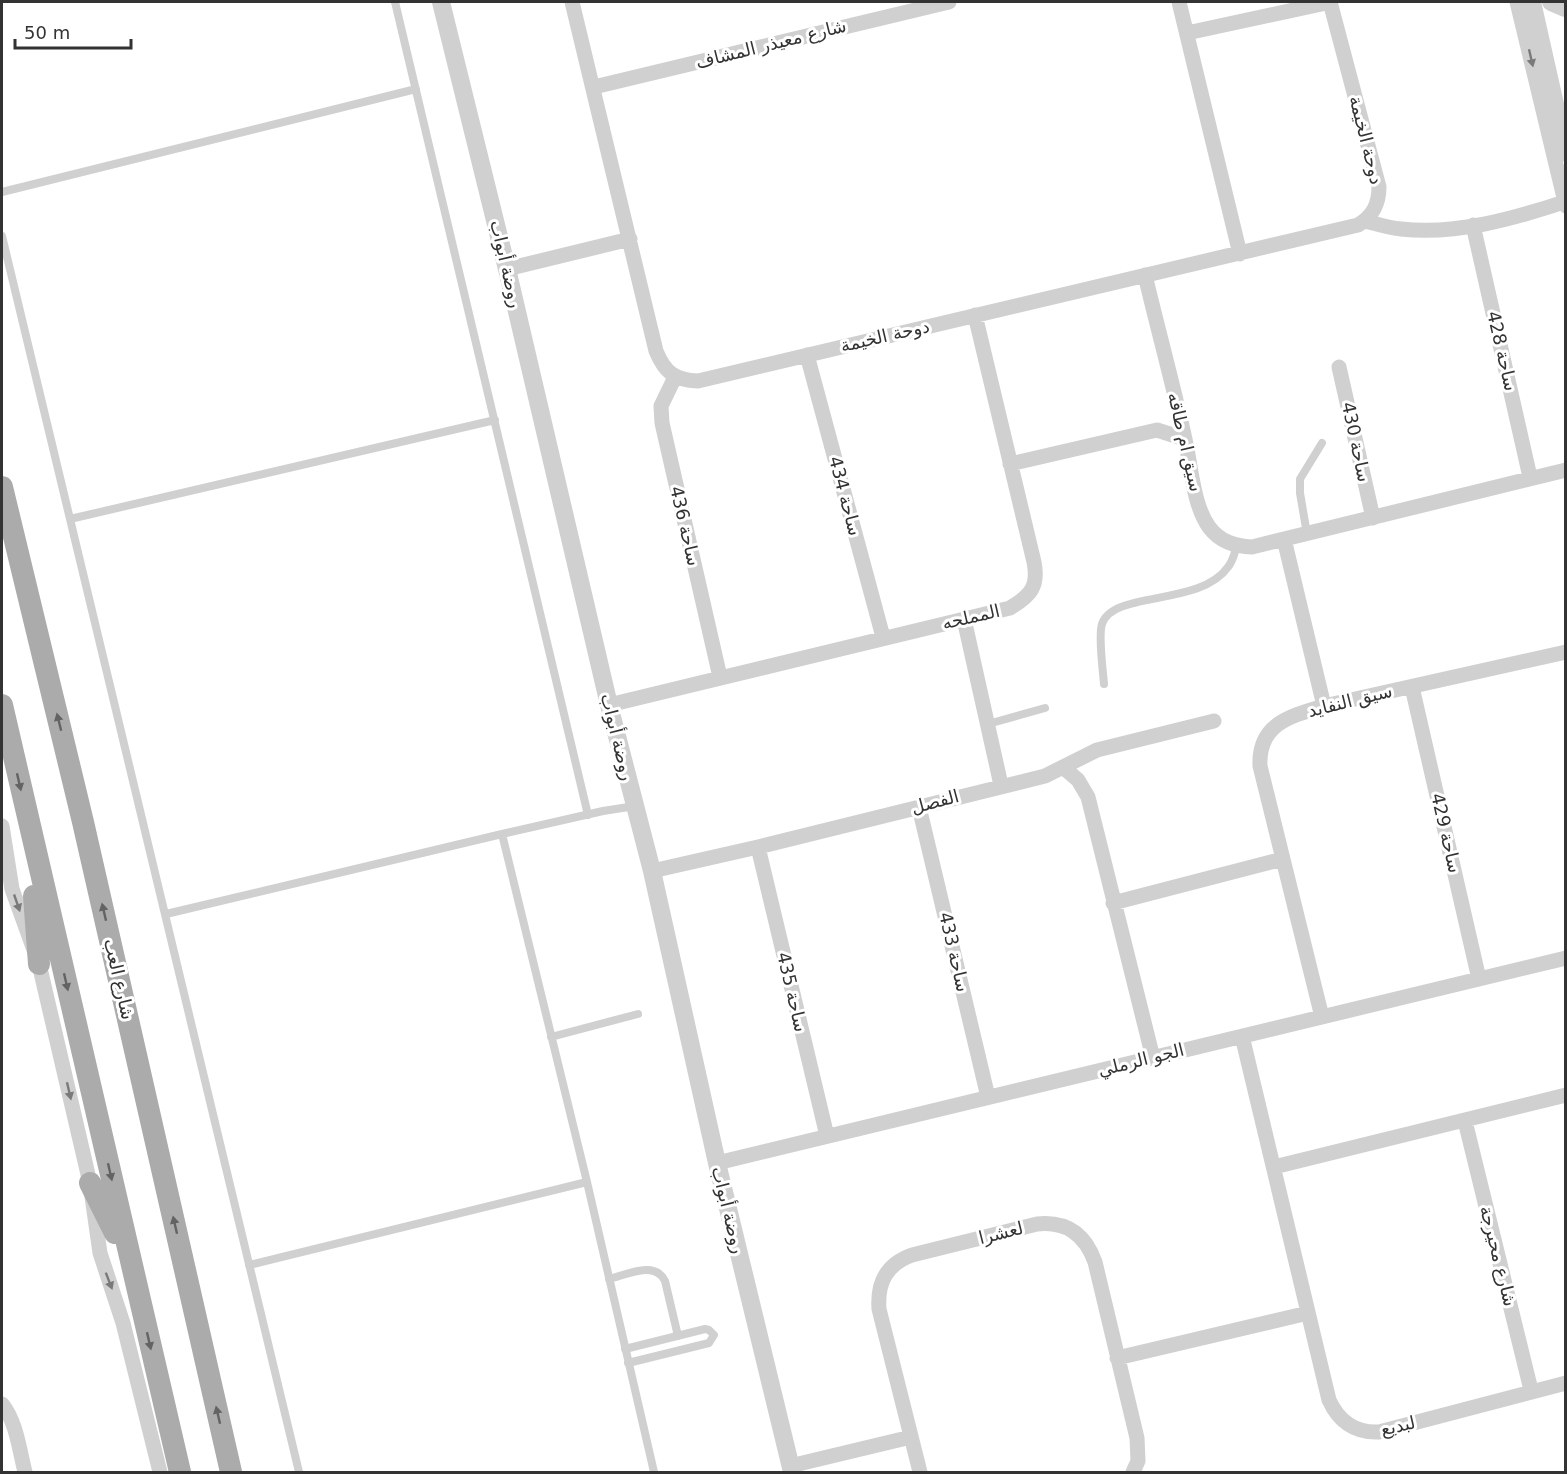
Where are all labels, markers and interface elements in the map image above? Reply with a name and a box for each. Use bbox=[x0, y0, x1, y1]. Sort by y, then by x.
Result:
scale bar bbox=[15, 12, 130, 50]
street label: شارع معيذر المشاف bbox=[693, 15, 849, 73]
text: 50 m bbox=[24, 22, 70, 43]
one-way arrow bbox=[1526, 49, 1536, 68]
street label: دوحة الخيمة bbox=[1344, 93, 1388, 187]
street label: روضة أبواب bbox=[485, 218, 528, 310]
street label: ساحة 428 bbox=[1483, 309, 1522, 393]
street label: دوحة الخيمة bbox=[838, 315, 932, 357]
street label: سيق ام طاقه bbox=[1163, 390, 1207, 494]
street label: ساحة 430 bbox=[1338, 400, 1375, 484]
street label: ساحة 434 bbox=[825, 454, 866, 538]
street label: ساحة 436 bbox=[666, 484, 705, 568]
street label: المملحه bbox=[940, 600, 1002, 633]
street label: سيق النفايد bbox=[1306, 680, 1394, 722]
street label: روضة أبواب bbox=[596, 691, 639, 783]
one-way arrow bbox=[53, 713, 63, 732]
one-way arrow bbox=[15, 773, 25, 791]
street label: الفصل bbox=[909, 785, 961, 818]
street label: ساحة 429 bbox=[1427, 791, 1466, 875]
one-way arrow bbox=[12, 895, 22, 913]
one-way arrow bbox=[98, 903, 108, 922]
street label: ساحة 433 bbox=[935, 910, 974, 994]
street label: شارع العب bbox=[99, 936, 139, 1022]
street label: ساحة 435 bbox=[773, 950, 812, 1034]
one-way arrow bbox=[61, 973, 71, 991]
street label: الجو الرملي bbox=[1096, 1039, 1186, 1081]
one-way arrow bbox=[65, 1082, 74, 1101]
one-way arrow bbox=[106, 1163, 115, 1182]
street label: روضة أبواب bbox=[707, 1164, 750, 1256]
street label: شارع محيرجة bbox=[1475, 1203, 1521, 1309]
one-way arrow bbox=[170, 1216, 179, 1235]
street label: لعشرا bbox=[976, 1217, 1026, 1249]
one-way arrow bbox=[105, 1272, 114, 1290]
one-way arrow bbox=[145, 1332, 155, 1351]
one-way arrow bbox=[213, 1406, 222, 1425]
street label: لبديع bbox=[1378, 1411, 1418, 1441]

